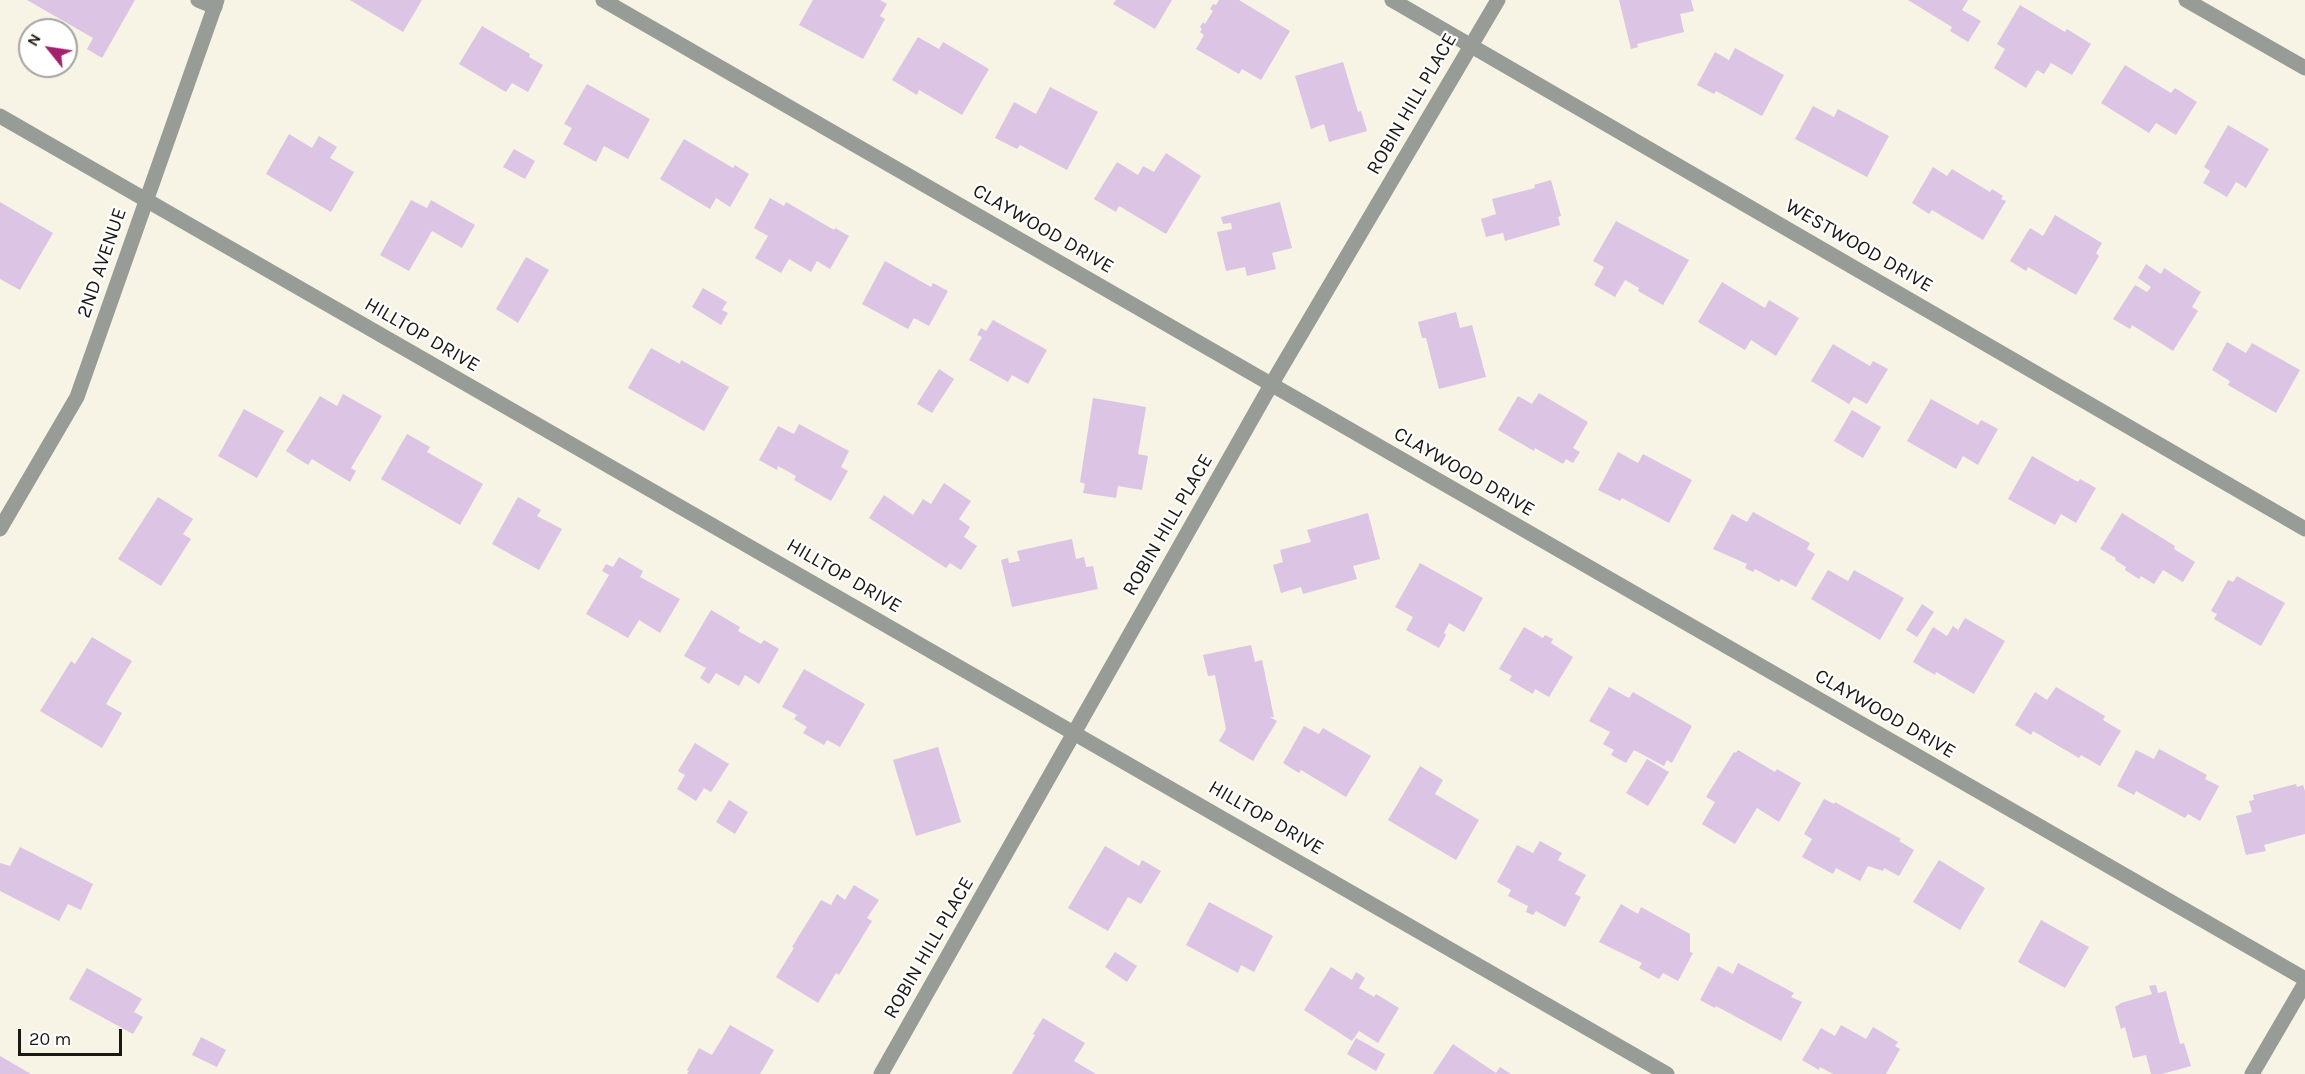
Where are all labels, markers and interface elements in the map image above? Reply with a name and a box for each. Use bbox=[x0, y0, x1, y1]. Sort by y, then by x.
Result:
north arrow bbox=[18, 18, 78, 78]
street label: ROBIN HILL PLACE bbox=[1362, 29, 1462, 179]
text: N bbox=[23, 30, 45, 49]
street label: CLAYWOOD DRIVE bbox=[968, 179, 1118, 279]
street label: WESTWOOD DRIVE bbox=[1781, 194, 1937, 298]
street label: 2ND AVENUE bbox=[72, 205, 132, 321]
street label: HILLTOP DRIVE bbox=[360, 292, 484, 378]
street label: CLAYWOOD DRIVE bbox=[1389, 422, 1539, 522]
street label: ROBIN HILL PLACE bbox=[1118, 450, 1218, 600]
street label: HILLTOP DRIVE bbox=[782, 533, 906, 619]
street label: CLAYWOOD DRIVE bbox=[1810, 664, 1960, 764]
street label: HILLTOP DRIVE bbox=[1204, 775, 1328, 861]
street label: ROBIN HILL PLACE bbox=[879, 873, 979, 1023]
scale bar bbox=[21, 1017, 124, 1055]
text: 20 m bbox=[29, 1028, 71, 1050]

